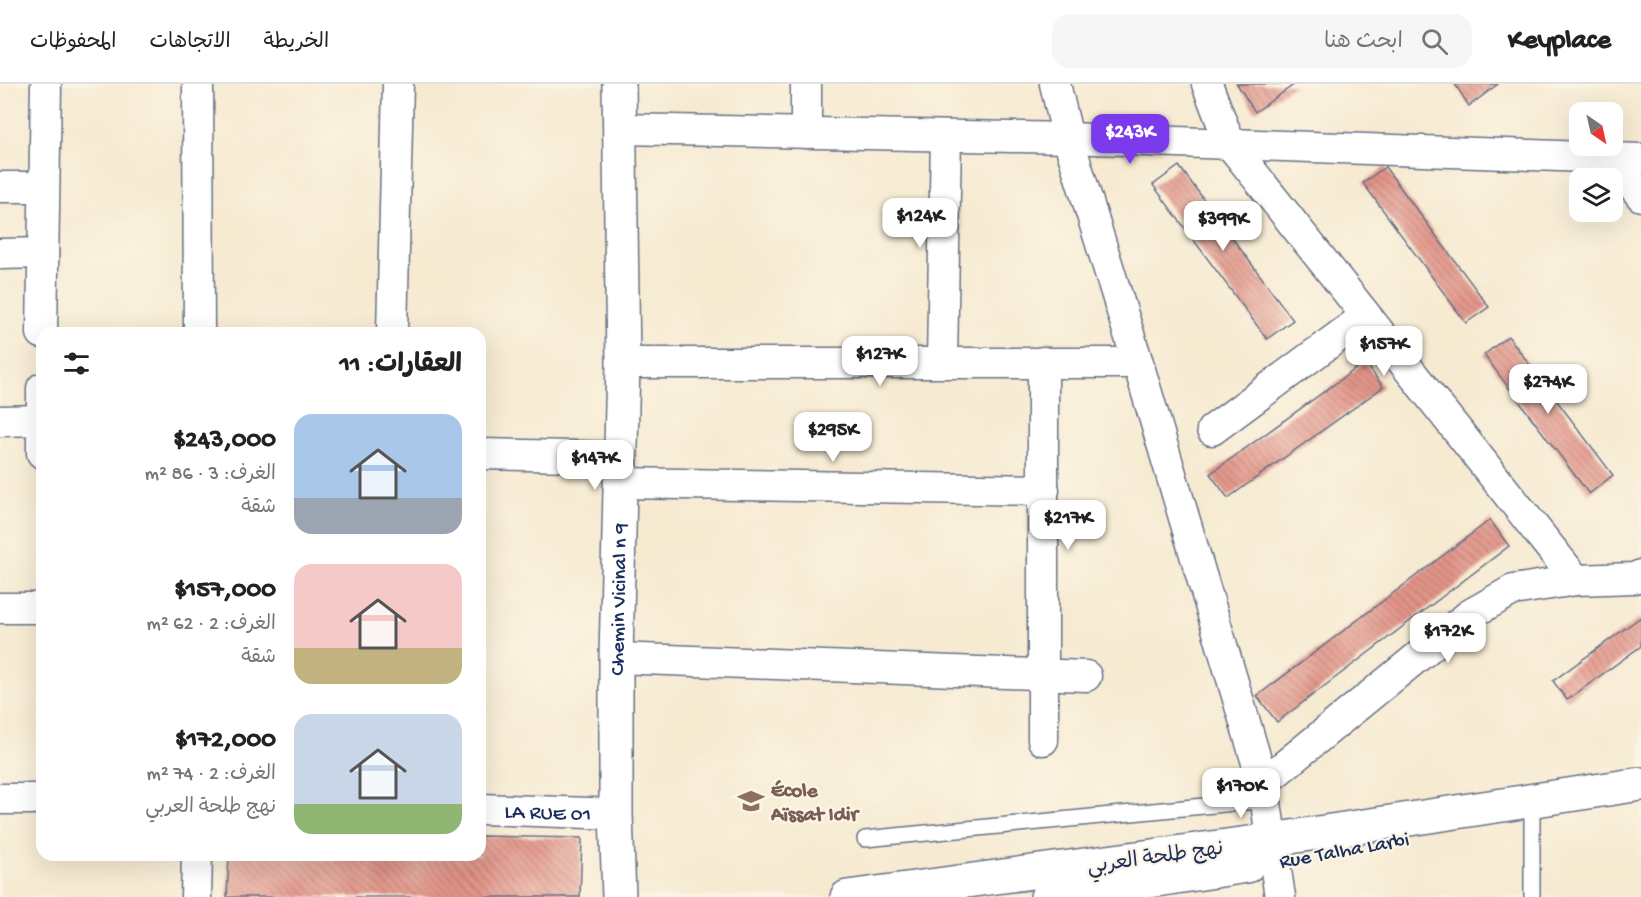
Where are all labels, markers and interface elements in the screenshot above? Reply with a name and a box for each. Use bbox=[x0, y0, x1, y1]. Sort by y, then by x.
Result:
search box bbox=[1052, 14, 1472, 68]
icon: search bbox=[1418, 25, 1451, 58]
text: Keyplace bbox=[1508, 25, 1611, 58]
text: ابحث هنا bbox=[1324, 30, 1403, 56]
text: المحفوظات bbox=[30, 31, 116, 56]
text: الاتجاهات bbox=[149, 31, 231, 56]
text: الخريطة bbox=[264, 31, 329, 56]
north arrow bbox=[1569, 102, 1623, 156]
map controls bbox=[1569, 102, 1623, 222]
pin: $243K bbox=[1088, 114, 1172, 165]
text: $243K bbox=[1105, 122, 1155, 145]
button: layers bbox=[1569, 168, 1623, 222]
pin: $124K bbox=[878, 198, 962, 249]
pin: $399K bbox=[1181, 201, 1265, 252]
text: $124K bbox=[896, 206, 944, 229]
text: $399K bbox=[1198, 209, 1248, 232]
pin: $157K bbox=[1342, 326, 1426, 377]
text: $157K bbox=[1360, 334, 1409, 357]
pin: $127K bbox=[838, 336, 922, 387]
text: $127K bbox=[856, 344, 904, 367]
icon: filters bbox=[60, 347, 93, 380]
text: العقارات: 11 bbox=[340, 351, 462, 382]
pin: $274K bbox=[1506, 364, 1590, 415]
text: $274K bbox=[1523, 372, 1573, 395]
pin: $295K bbox=[791, 412, 875, 463]
text: $295K bbox=[808, 420, 858, 443]
text: $243,000 bbox=[173, 426, 276, 457]
icon: home bbox=[342, 438, 414, 510]
pin: $147K bbox=[553, 440, 637, 491]
text: $147K bbox=[571, 448, 619, 471]
text: الغرف: 3 · 86 m² bbox=[145, 464, 276, 487]
text: شقة bbox=[241, 497, 276, 520]
pin: $217K bbox=[1026, 500, 1110, 551]
text: $217K bbox=[1044, 508, 1092, 531]
street label: Chemin Vicinal n 9 bbox=[607, 522, 635, 675]
text: $157,000 bbox=[174, 576, 276, 607]
icon: home bbox=[342, 588, 414, 660]
pin: $172K bbox=[1406, 613, 1490, 664]
text: الغرف: 2 · 62 m² bbox=[146, 614, 276, 637]
text: $172K bbox=[1424, 621, 1472, 644]
text: شقة bbox=[241, 647, 276, 670]
text: $172,000 bbox=[175, 726, 276, 757]
icon: home bbox=[342, 738, 414, 810]
text: الغرف: 2 · 74 m² bbox=[147, 764, 276, 787]
pin: $170K bbox=[1199, 768, 1283, 819]
text: $170K bbox=[1216, 776, 1266, 799]
place label: École Aïssat Idir bbox=[770, 780, 861, 829]
school or university icon: École Aïssat Idir bbox=[736, 786, 766, 816]
text: نهج طلحة العربي bbox=[145, 797, 276, 820]
street label: LA RUE 01 bbox=[504, 801, 592, 829]
street label: Rue Talha Larbi bbox=[1278, 829, 1411, 876]
street label: نهج طلحة العربي bbox=[1086, 838, 1226, 884]

